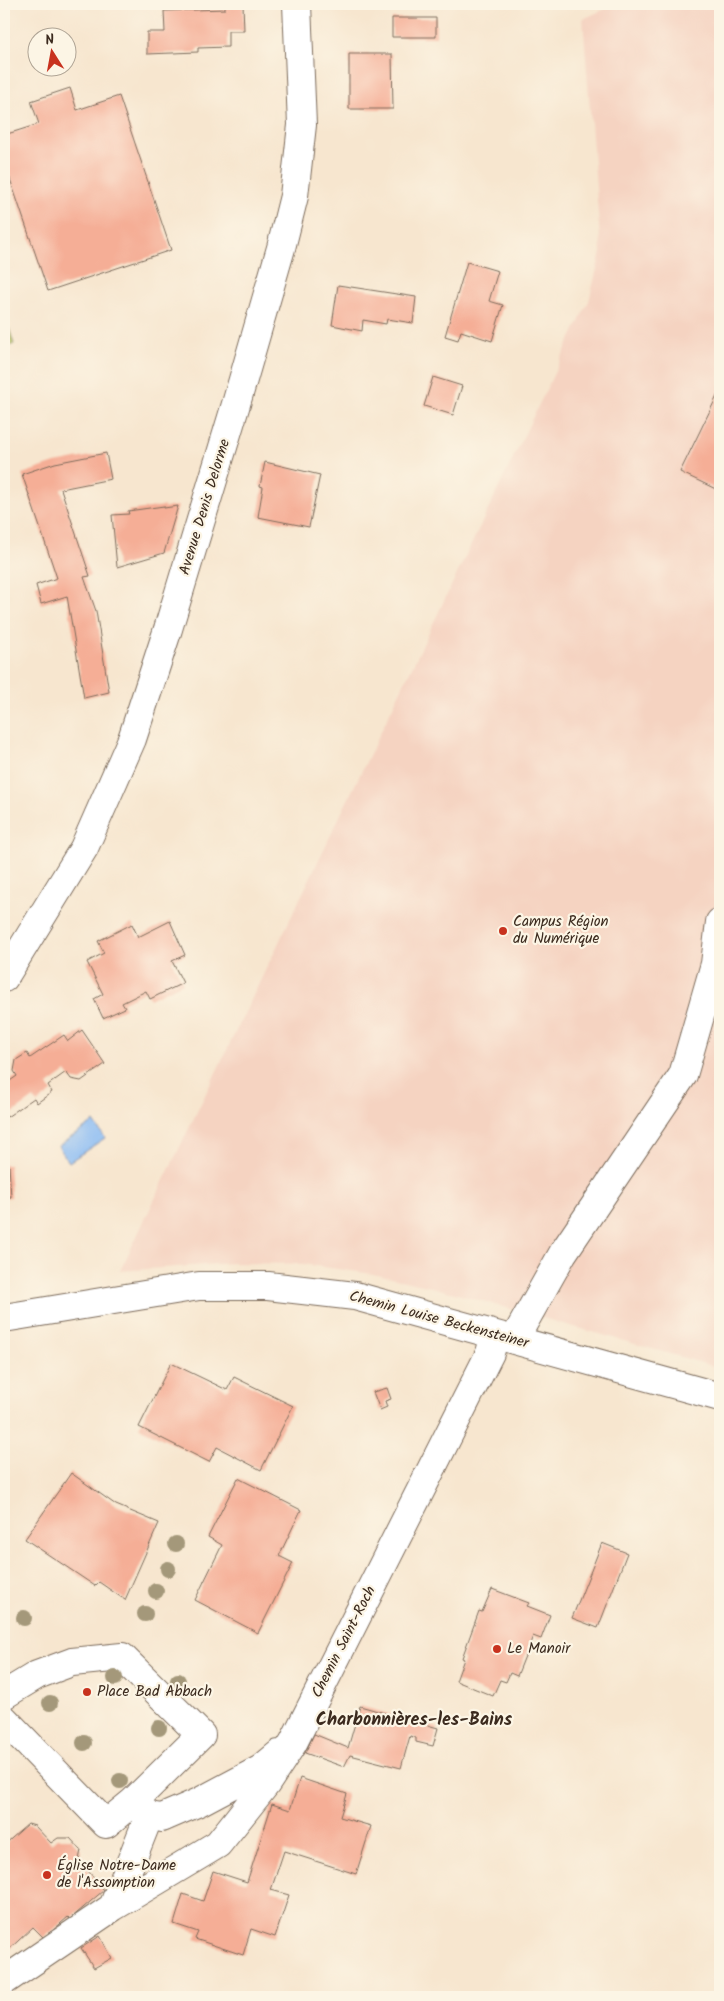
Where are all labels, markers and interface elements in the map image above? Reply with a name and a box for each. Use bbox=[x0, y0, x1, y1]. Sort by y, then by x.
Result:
north arrow bbox=[28, 28, 78, 78]
text: N bbox=[43, 29, 56, 52]
street label: Avenue Denis Delorme bbox=[173, 436, 237, 578]
place label: Campus Région du Numérique bbox=[513, 910, 609, 951]
marker: Campus Région du Numérique bbox=[497, 925, 509, 937]
street label: Chemin Louise Beckensteiner bbox=[346, 1284, 533, 1356]
street label: Chemin Saint-Roch bbox=[305, 1582, 383, 1702]
place label: Le Manoir bbox=[507, 1637, 571, 1661]
marker: Le Manoir bbox=[491, 1643, 503, 1655]
place label: Place Bad Abbach bbox=[97, 1680, 212, 1704]
marker: Place Bad Abbach bbox=[81, 1686, 93, 1698]
district label: Charbonnières-les-Bains bbox=[316, 1706, 513, 1735]
place label: Église Notre-Dame de l'Assomption bbox=[57, 1854, 176, 1895]
marker: Église Notre-Dame de l'Assomption bbox=[41, 1869, 53, 1881]

